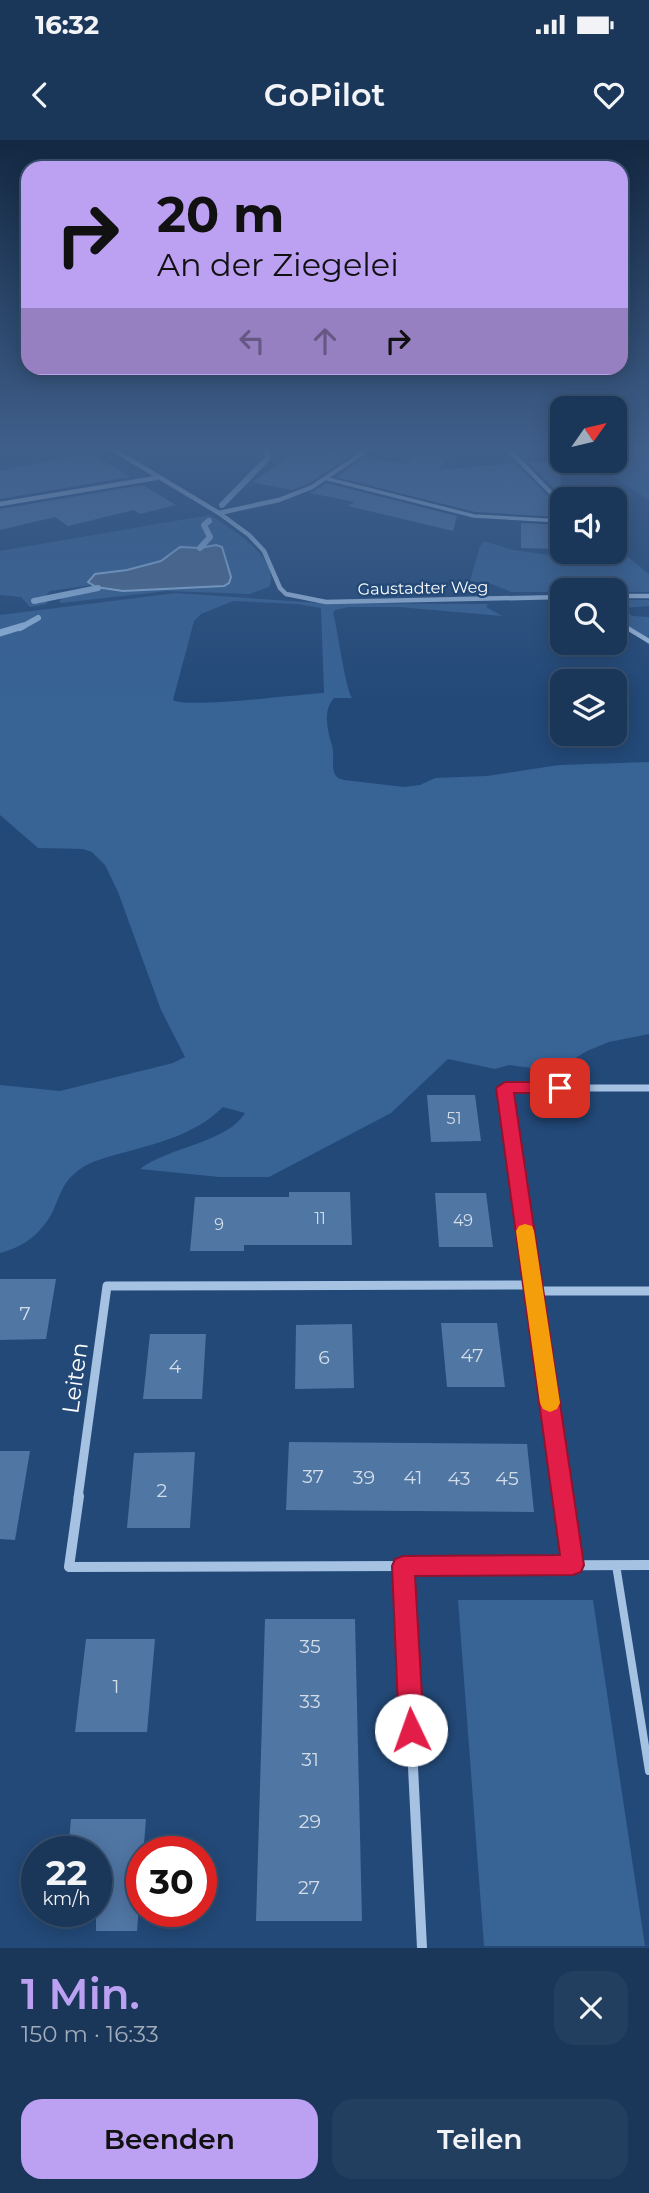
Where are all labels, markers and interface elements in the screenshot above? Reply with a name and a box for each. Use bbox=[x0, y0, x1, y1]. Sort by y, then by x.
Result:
text: 16:32 bbox=[35, 9, 99, 41]
text: GoPilot bbox=[264, 75, 385, 114]
icon: back bbox=[21, 76, 59, 114]
icon: heart bbox=[590, 76, 628, 114]
text: 20 m bbox=[157, 185, 284, 244]
icon: right bbox=[42, 189, 133, 280]
text: An der Ziegelei bbox=[157, 245, 399, 284]
icon: left bbox=[233, 322, 271, 360]
icon: ahead bbox=[306, 322, 344, 360]
icon: right bbox=[379, 322, 417, 360]
north arrow bbox=[550, 396, 626, 472]
map controls bbox=[550, 396, 627, 746]
button: sound bbox=[550, 487, 627, 564]
street label: Gaustadter Weg bbox=[358, 577, 488, 599]
button: search bbox=[550, 578, 627, 655]
button: layers bbox=[550, 669, 627, 746]
pin bbox=[530, 1058, 590, 1118]
icon: arrive bbox=[541, 1069, 579, 1107]
house number: 51 bbox=[447, 1109, 461, 1128]
house number: 11 bbox=[314, 1209, 326, 1228]
house number: 49 bbox=[453, 1211, 473, 1230]
house number: 9 bbox=[214, 1215, 224, 1234]
house number: 7 bbox=[19, 1302, 31, 1325]
street label: Leiten bbox=[56, 1341, 94, 1415]
house number: 47 bbox=[461, 1344, 483, 1367]
house number: 6 bbox=[318, 1346, 330, 1369]
house number: 4 bbox=[169, 1355, 182, 1378]
house number: 37 bbox=[302, 1465, 324, 1488]
house number: 39 bbox=[353, 1466, 375, 1489]
house number: 41 bbox=[404, 1466, 422, 1489]
house number: 43 bbox=[448, 1467, 471, 1490]
house number: 45 bbox=[495, 1467, 519, 1490]
house number: 2 bbox=[157, 1479, 168, 1502]
house number: 35 bbox=[299, 1635, 321, 1658]
house number: 1 bbox=[113, 1675, 119, 1698]
house number: 33 bbox=[299, 1690, 321, 1713]
position arrow bbox=[374, 1693, 448, 1767]
house number: 31 bbox=[301, 1748, 319, 1771]
house number: 29 bbox=[299, 1810, 321, 1833]
speed limit sign: 30 bbox=[126, 1836, 217, 1927]
text: 22 bbox=[46, 1851, 87, 1894]
house number: 27 bbox=[298, 1876, 320, 1899]
text: km/h bbox=[42, 1888, 91, 1910]
text: 1 Min. bbox=[21, 1968, 140, 2020]
button: close bbox=[554, 1971, 628, 2045]
text: 150 m · 16:33 bbox=[21, 2020, 159, 2048]
button: Beenden bbox=[21, 2099, 318, 2179]
button: Teilen bbox=[332, 2099, 628, 2179]

